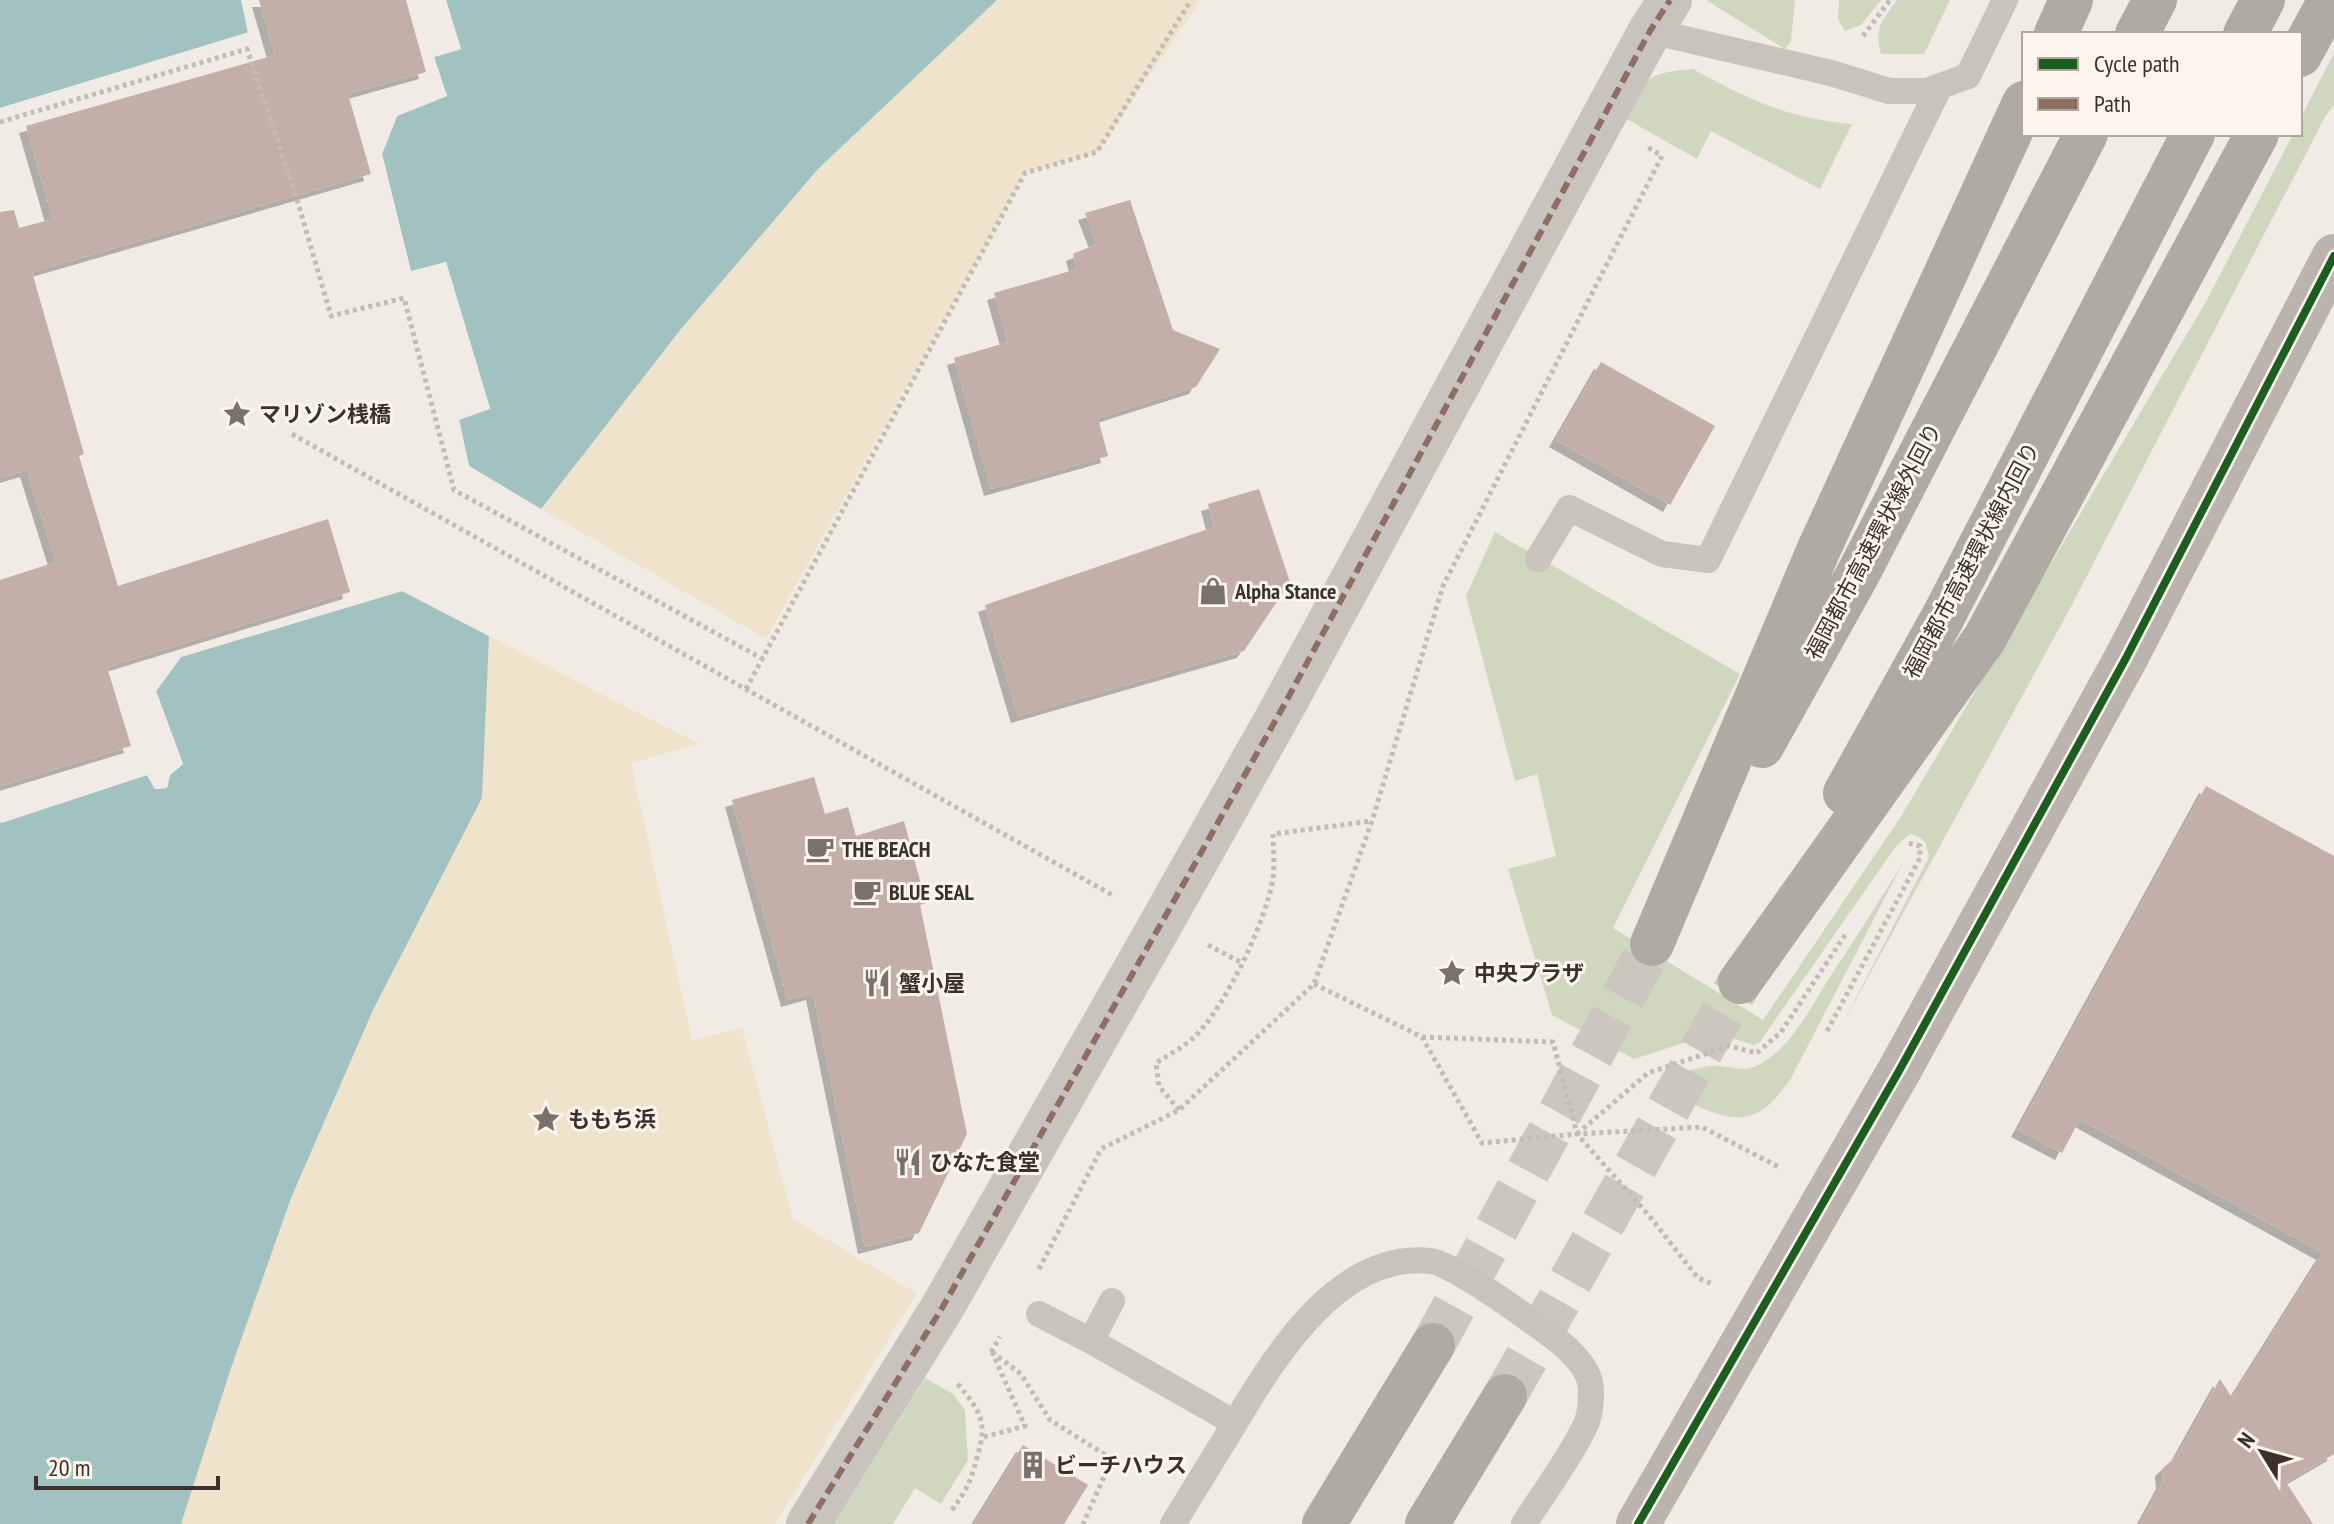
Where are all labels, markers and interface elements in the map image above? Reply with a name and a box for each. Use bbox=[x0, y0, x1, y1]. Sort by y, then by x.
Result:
legend bbox=[2022, 32, 2302, 136]
text: Cycle path bbox=[2094, 48, 2180, 79]
text: Path bbox=[2094, 88, 2131, 119]
place icon: マリゾン桟橋 bbox=[222, 399, 252, 429]
place label: マリゾン桟橋 bbox=[259, 400, 391, 428]
street label: 福岡都市高速環状線外回り bbox=[1799, 418, 1947, 664]
street label: 福岡都市高速環状線内回り bbox=[1897, 437, 2045, 683]
shop icon: Alpha Stance bbox=[1198, 576, 1228, 606]
place label: Alpha Stance bbox=[1234, 577, 1337, 605]
cafe icon: THE BEACH bbox=[805, 834, 835, 864]
place label: THE BEACH bbox=[842, 835, 931, 863]
cafe icon: BLUE SEAL bbox=[852, 877, 882, 907]
place label: BLUE SEAL bbox=[889, 878, 975, 906]
place icon: 中央プラザ bbox=[1437, 958, 1467, 988]
place label: 中央プラザ bbox=[1474, 959, 1584, 987]
restaurant icon: 蟹小屋 bbox=[862, 968, 892, 998]
place label: 蟹小屋 bbox=[899, 969, 965, 997]
place icon: ももち浜 bbox=[531, 1104, 561, 1134]
place label: ももち浜 bbox=[568, 1105, 656, 1133]
restaurant icon: ひなた食堂 bbox=[893, 1147, 923, 1177]
place label: ひなた食堂 bbox=[930, 1148, 1040, 1176]
north arrow bbox=[2222, 1412, 2302, 1492]
text: N bbox=[2231, 1427, 2261, 1453]
scale bar bbox=[36, 1440, 218, 1490]
building icon: ビーチハウス bbox=[1018, 1450, 1048, 1480]
place label: ビーチハウス bbox=[1055, 1451, 1187, 1479]
text: 20 m bbox=[48, 1452, 90, 1483]

